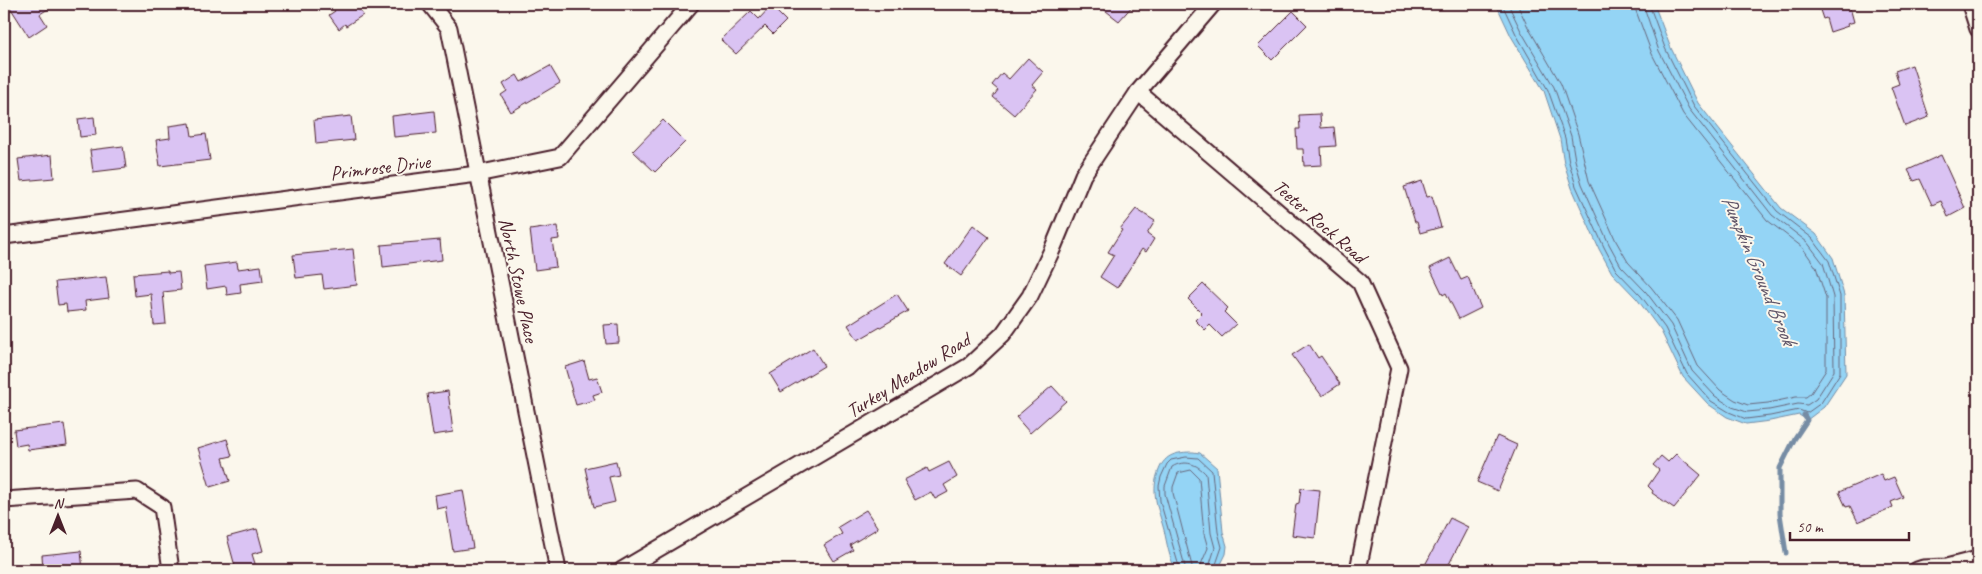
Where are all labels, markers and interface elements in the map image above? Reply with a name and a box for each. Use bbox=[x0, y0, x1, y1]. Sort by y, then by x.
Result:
street label: Primrose Drive bbox=[329, 149, 433, 186]
street label: Teeter Rock Road bbox=[1268, 174, 1374, 271]
water label: Pumpkin Ground Brook bbox=[1716, 192, 1804, 352]
street label: North Stowe Place bbox=[493, 216, 544, 346]
street label: Turkey Meadow Road bbox=[842, 326, 977, 423]
north arrow bbox=[32, 492, 82, 542]
text: N bbox=[54, 495, 65, 512]
scale bar bbox=[1790, 509, 1908, 541]
text: 50 m bbox=[1797, 518, 1824, 537]

